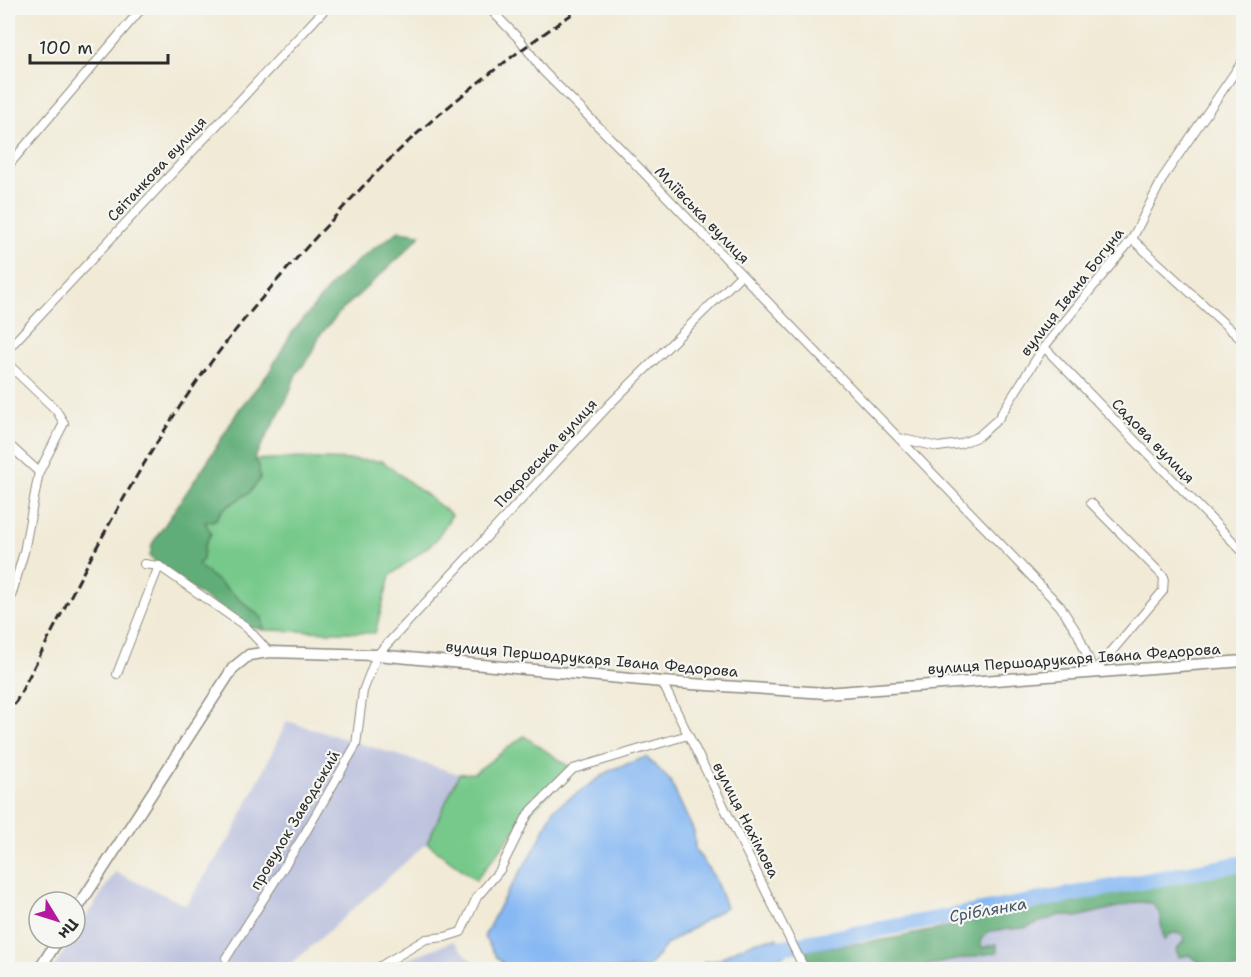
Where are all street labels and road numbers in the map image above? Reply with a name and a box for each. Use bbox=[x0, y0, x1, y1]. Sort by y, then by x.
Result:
street label: Світанкова вулиця bbox=[103, 112, 211, 226]
street label: Мліївська вулиця bbox=[650, 162, 754, 268]
street label: вулиця Івана Богуна bbox=[1016, 223, 1129, 360]
street label: Покровська вулиця bbox=[490, 394, 602, 512]
street label: Садова вулиця bbox=[1107, 394, 1199, 488]
street label: вулиця Першодрукаря Івана Федорова bbox=[445, 636, 740, 682]
street label: вулиця Першодрукаря Івана Федорова bbox=[927, 639, 1222, 679]
street label: провулок Заводський bbox=[245, 746, 345, 894]
street label: вулиця Нахімова bbox=[708, 759, 784, 882]

